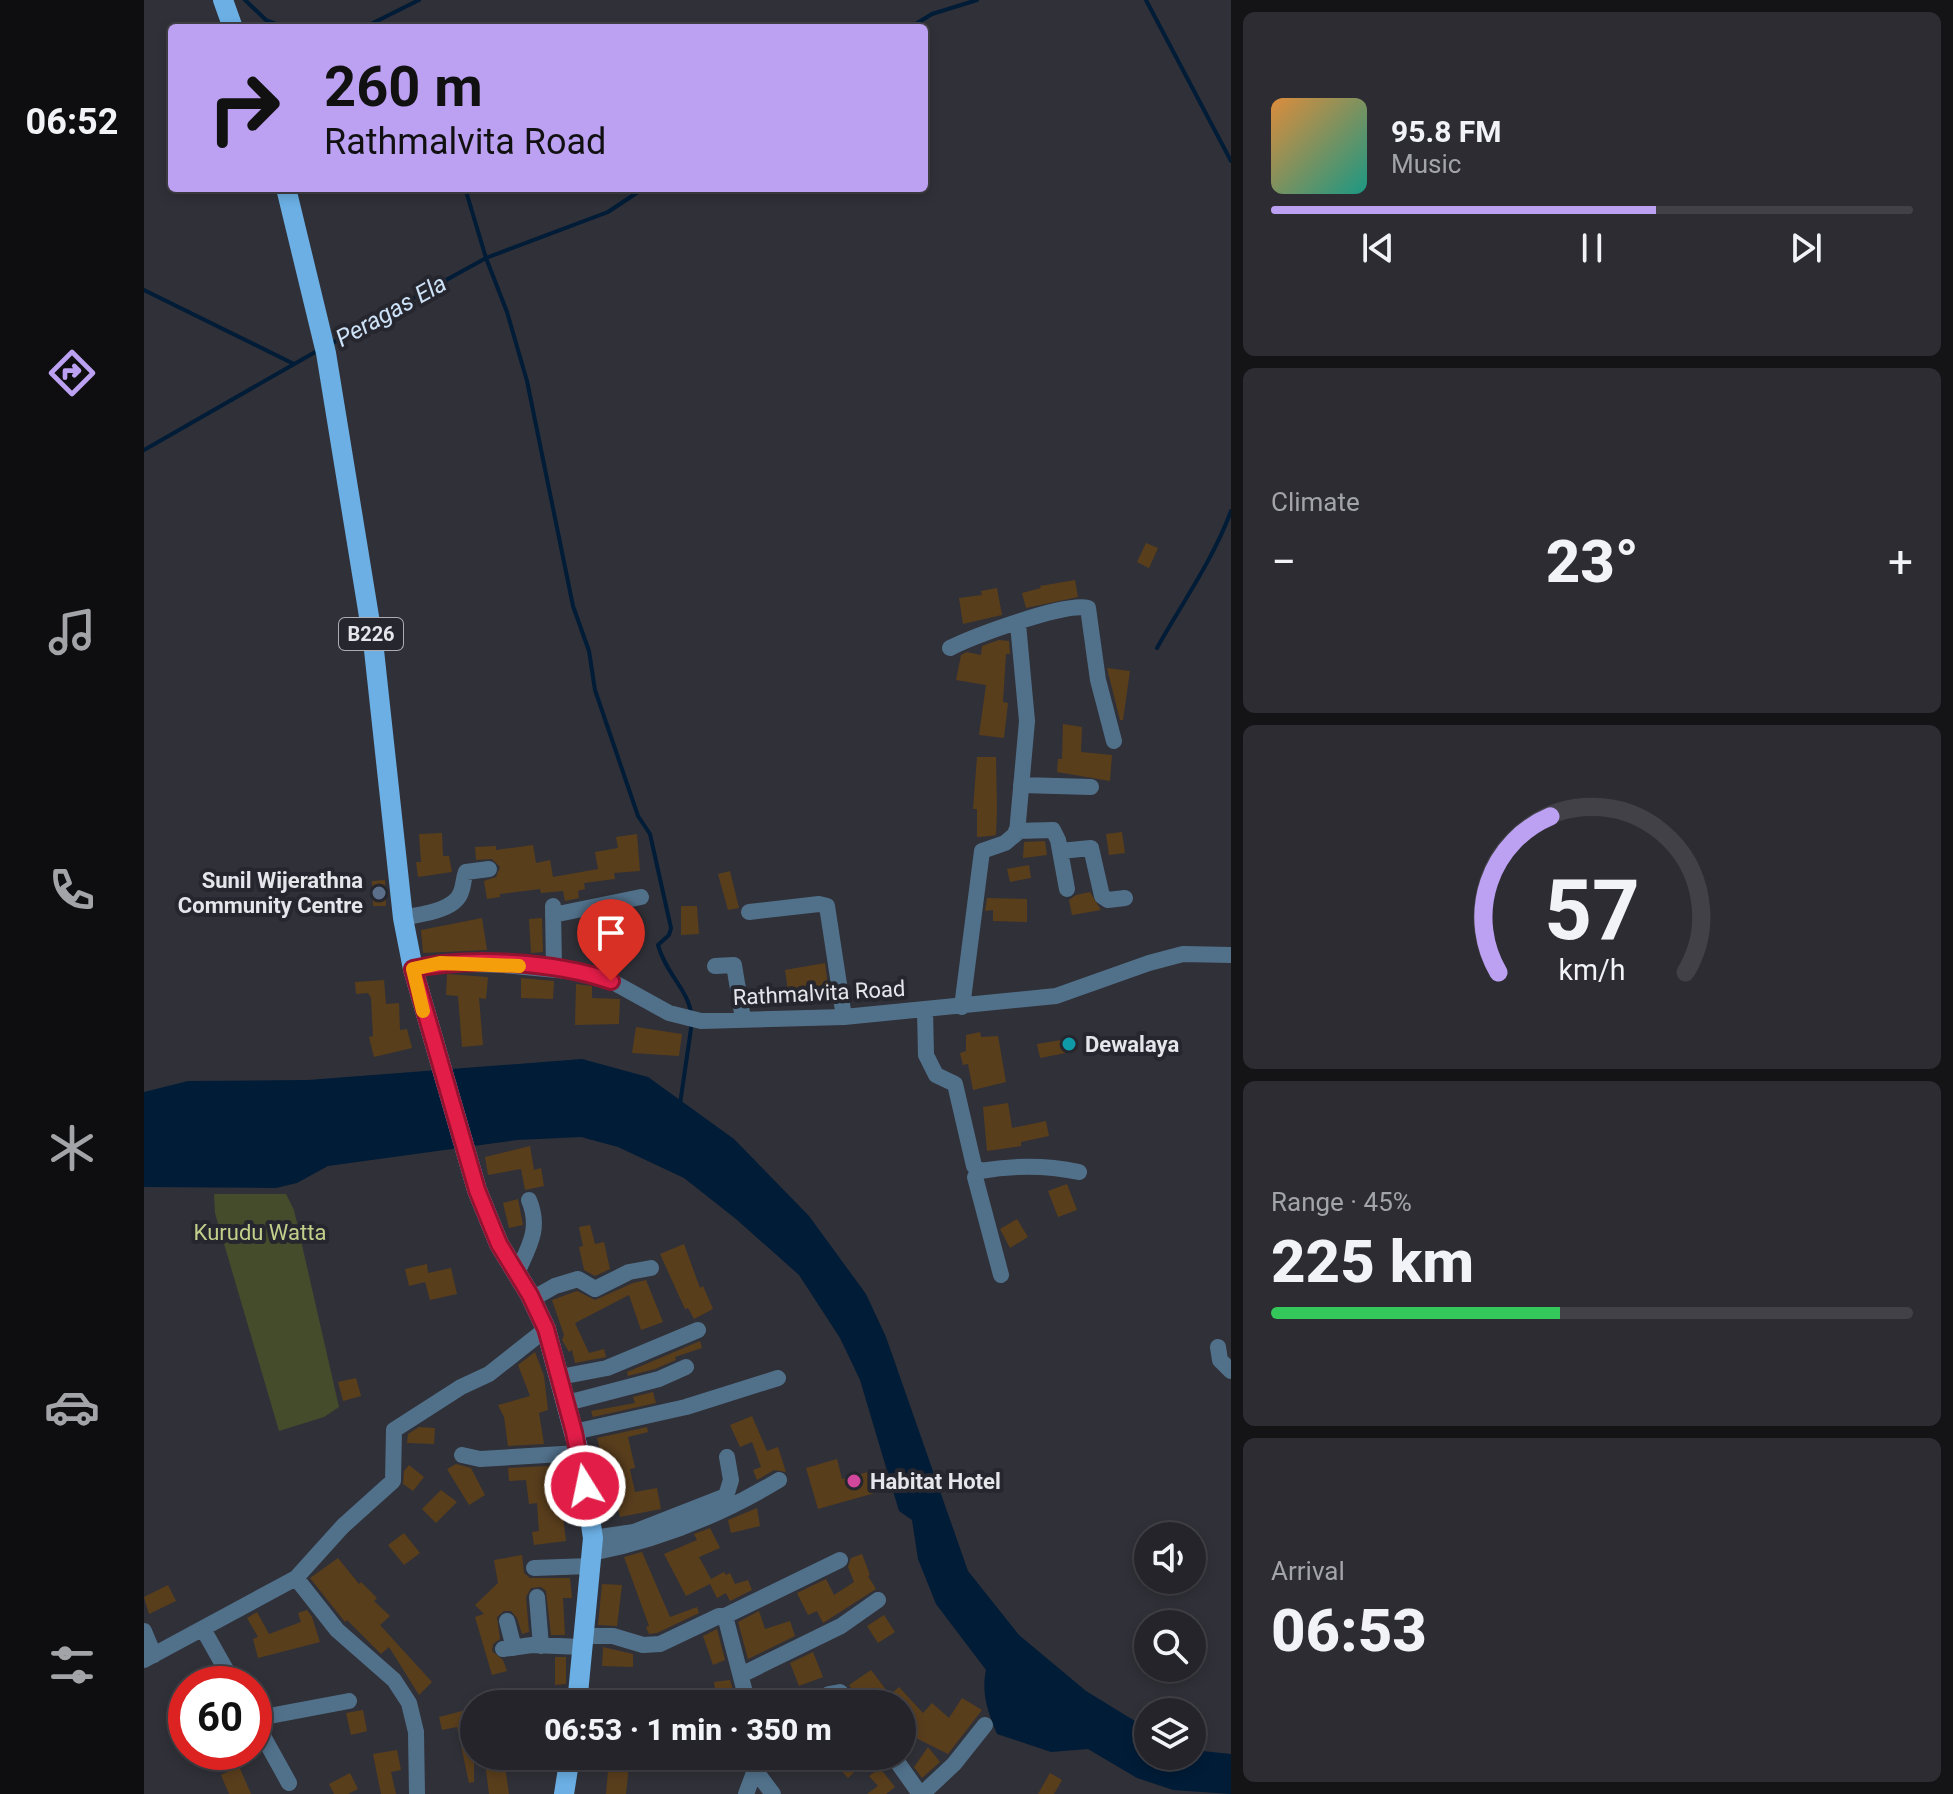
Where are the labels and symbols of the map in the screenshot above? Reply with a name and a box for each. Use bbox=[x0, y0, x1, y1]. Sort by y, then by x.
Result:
water label: Peragas Ela bbox=[331, 269, 451, 353]
road number: B226 bbox=[339, 618, 403, 650]
place label: Sunil Wijerathna Community Centre bbox=[178, 868, 363, 918]
marker: Sunil Wijerathna Community Centre bbox=[370, 884, 388, 902]
pin bbox=[577, 899, 645, 981]
street label: Rathmalvita Road bbox=[732, 976, 906, 1010]
place label: Dewalaya bbox=[1085, 1032, 1179, 1057]
marker: Dewalaya bbox=[1060, 1035, 1078, 1053]
park label: Kurudu Watta bbox=[194, 1220, 326, 1245]
position arrow bbox=[543, 1444, 627, 1528]
place label: Habitat Hotel bbox=[870, 1469, 1001, 1494]
marker: Habitat Hotel bbox=[845, 1472, 863, 1490]
speed limit sign: 60 bbox=[168, 1666, 272, 1770]

